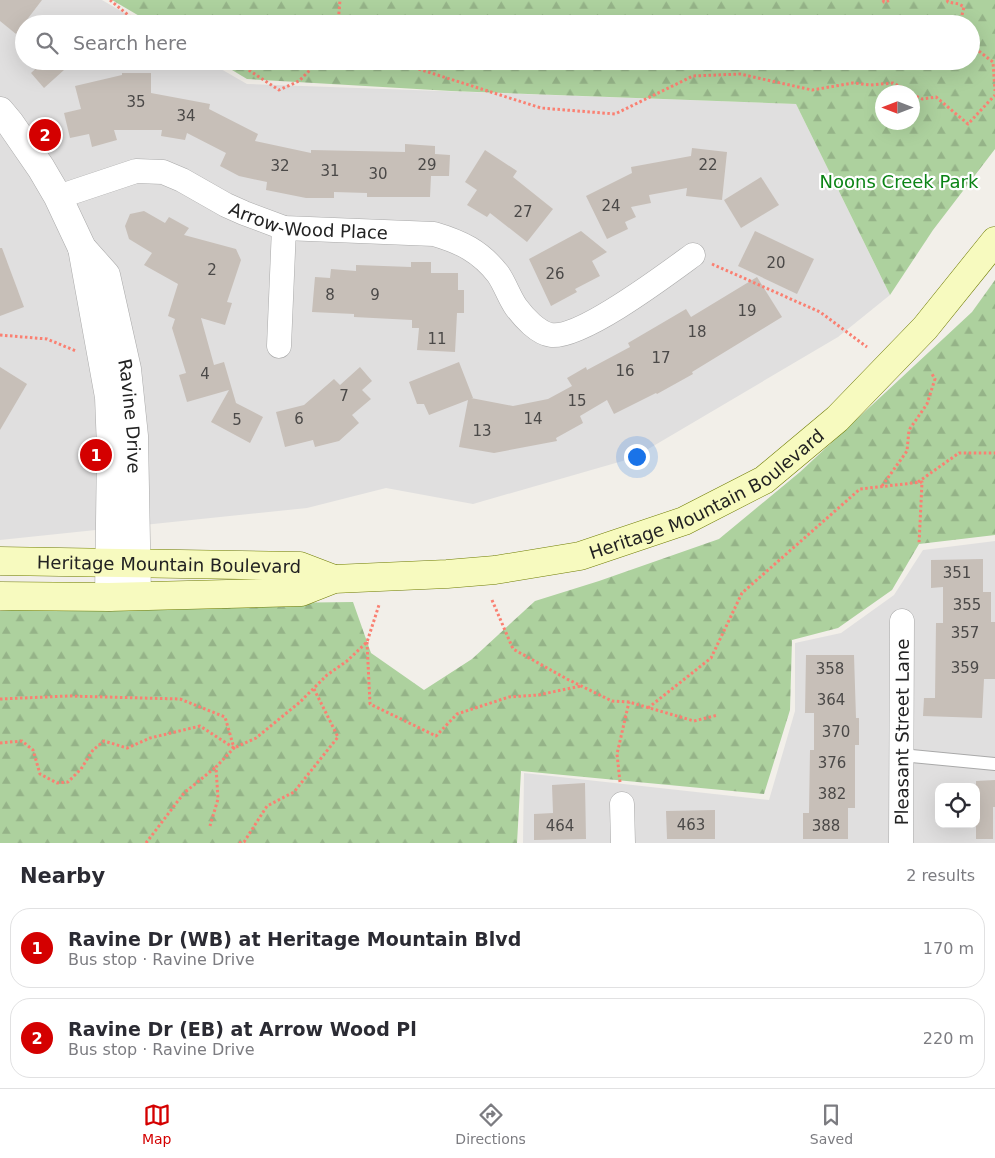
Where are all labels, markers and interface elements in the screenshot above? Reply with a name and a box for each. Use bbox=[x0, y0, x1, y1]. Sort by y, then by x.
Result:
search box bbox=[15, 15, 980, 70]
icon: search bbox=[33, 29, 61, 57]
text: Search here bbox=[73, 32, 187, 54]
north arrow bbox=[875, 85, 920, 130]
house number: 35 bbox=[126, 93, 146, 111]
house number: 34 bbox=[176, 107, 196, 125]
pin: 2 bbox=[29, 116, 61, 154]
house number: 29 bbox=[417, 156, 437, 174]
house number: 22 bbox=[698, 156, 718, 174]
house number: 32 bbox=[270, 157, 290, 175]
house number: 31 bbox=[320, 162, 340, 180]
house number: 30 bbox=[368, 165, 388, 183]
park label: Noons Creek Park bbox=[820, 171, 979, 192]
street label: Arrow-Wood Place bbox=[226, 197, 388, 243]
house number: 24 bbox=[601, 197, 621, 215]
house number: 27 bbox=[513, 203, 533, 221]
house number: 20 bbox=[766, 254, 786, 272]
house number: 2 bbox=[207, 261, 217, 279]
house number: 26 bbox=[545, 265, 565, 283]
house number: 8 bbox=[325, 286, 335, 304]
house number: 9 bbox=[370, 286, 380, 304]
house number: 19 bbox=[737, 302, 757, 320]
house number: 18 bbox=[687, 323, 707, 341]
house number: 11 bbox=[427, 330, 447, 348]
house number: 17 bbox=[651, 349, 671, 367]
street label: Ravine Drive bbox=[115, 357, 145, 474]
house number: 16 bbox=[615, 362, 635, 380]
house number: 4 bbox=[200, 365, 210, 383]
house number: 7 bbox=[339, 387, 349, 405]
house number: 15 bbox=[567, 392, 587, 410]
house number: 6 bbox=[294, 410, 304, 428]
house number: 14 bbox=[523, 410, 543, 428]
house number: 5 bbox=[232, 411, 242, 429]
house number: 13 bbox=[472, 422, 492, 440]
street label: Heritage Mountain Boulevard bbox=[586, 424, 828, 563]
pin: 1 bbox=[80, 436, 112, 474]
your location bbox=[624, 444, 650, 470]
street label: Heritage Mountain Boulevard bbox=[37, 551, 301, 577]
house number: 351 bbox=[943, 564, 971, 582]
house number: 355 bbox=[953, 596, 981, 614]
house number: 357 bbox=[951, 624, 979, 642]
street label: Pleasant Street Lane bbox=[891, 639, 912, 825]
house number: 359 bbox=[951, 659, 979, 677]
house number: 358 bbox=[816, 660, 844, 678]
house number: 364 bbox=[817, 691, 845, 709]
house number: 370 bbox=[822, 723, 850, 741]
house number: 376 bbox=[818, 754, 846, 772]
map controls bbox=[935, 783, 980, 828]
button: locate bbox=[935, 783, 980, 828]
house number: 382 bbox=[818, 785, 846, 803]
house number: 463 bbox=[677, 816, 705, 834]
house number: 464 bbox=[546, 817, 574, 835]
house number: 388 bbox=[812, 817, 840, 835]
text: Nearby bbox=[20, 864, 105, 888]
text: 2 results bbox=[906, 866, 975, 885]
text: Ravine Dr (WB) at Heritage Mountain Blvd bbox=[68, 928, 521, 950]
text: 1 bbox=[31, 939, 43, 958]
text: 170 m bbox=[923, 939, 974, 958]
text: Bus stop · Ravine Drive bbox=[68, 950, 255, 969]
text: Ravine Dr (EB) at Arrow Wood Pl bbox=[68, 1018, 417, 1040]
text: 2 bbox=[31, 1029, 43, 1048]
text: 220 m bbox=[923, 1029, 974, 1048]
text: Bus stop · Ravine Drive bbox=[68, 1040, 255, 1059]
tab: Map bbox=[142, 1101, 171, 1147]
tab: Directions bbox=[455, 1101, 526, 1147]
tab: Saved bbox=[810, 1101, 853, 1147]

